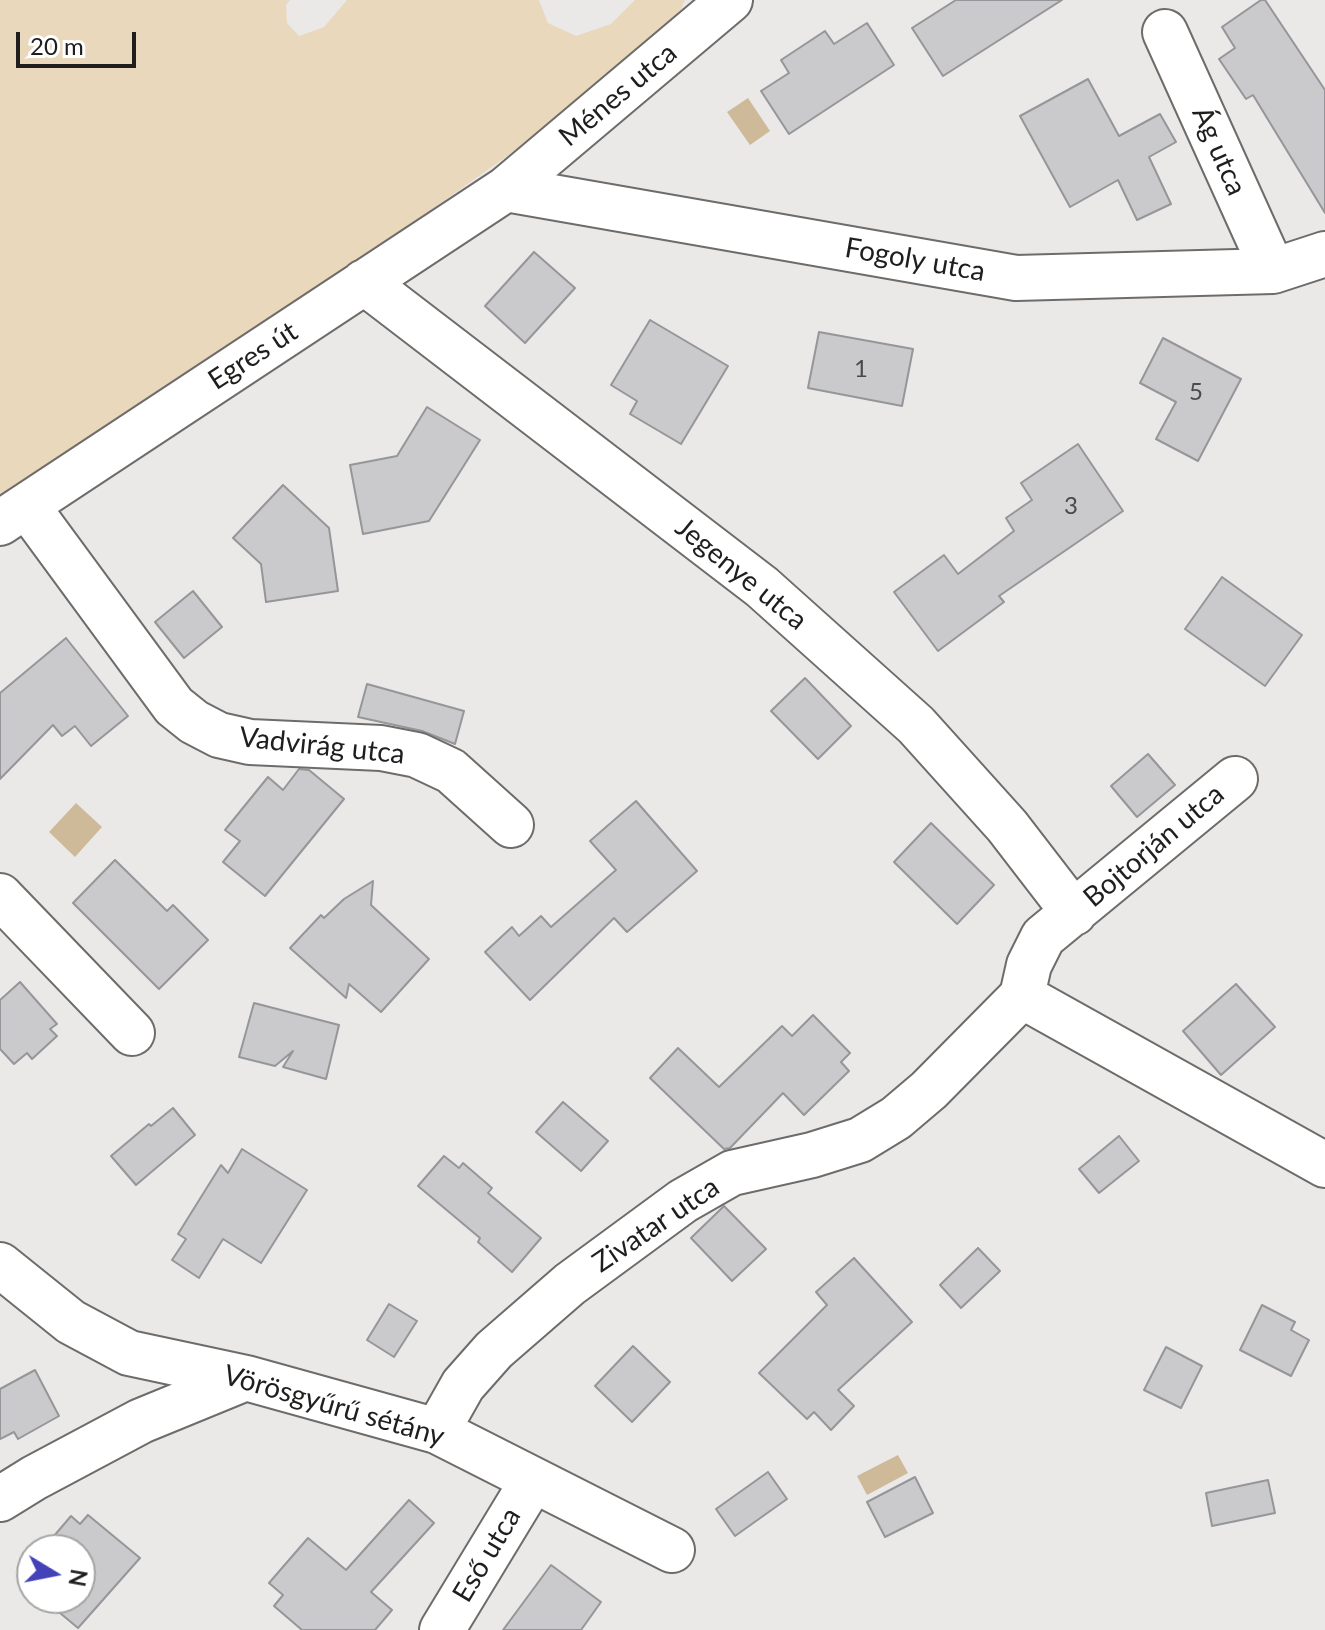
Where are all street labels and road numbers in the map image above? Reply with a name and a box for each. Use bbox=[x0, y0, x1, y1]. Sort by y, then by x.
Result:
street label: Ménes utca bbox=[552, 36, 684, 154]
street label: Ág utca bbox=[1185, 101, 1253, 201]
street label: Fogoly utca bbox=[842, 231, 988, 289]
street label: Egres út bbox=[202, 315, 304, 397]
street label: Jegenye utca bbox=[669, 511, 813, 637]
street label: Vadvirág utca bbox=[238, 721, 406, 771]
street label: Bojtorján utca bbox=[1077, 778, 1231, 914]
street label: Zivatar utca bbox=[586, 1170, 726, 1280]
street label: Vörösgyűrű sétány bbox=[220, 1358, 448, 1454]
street label: Eső utca bbox=[446, 1502, 528, 1608]

